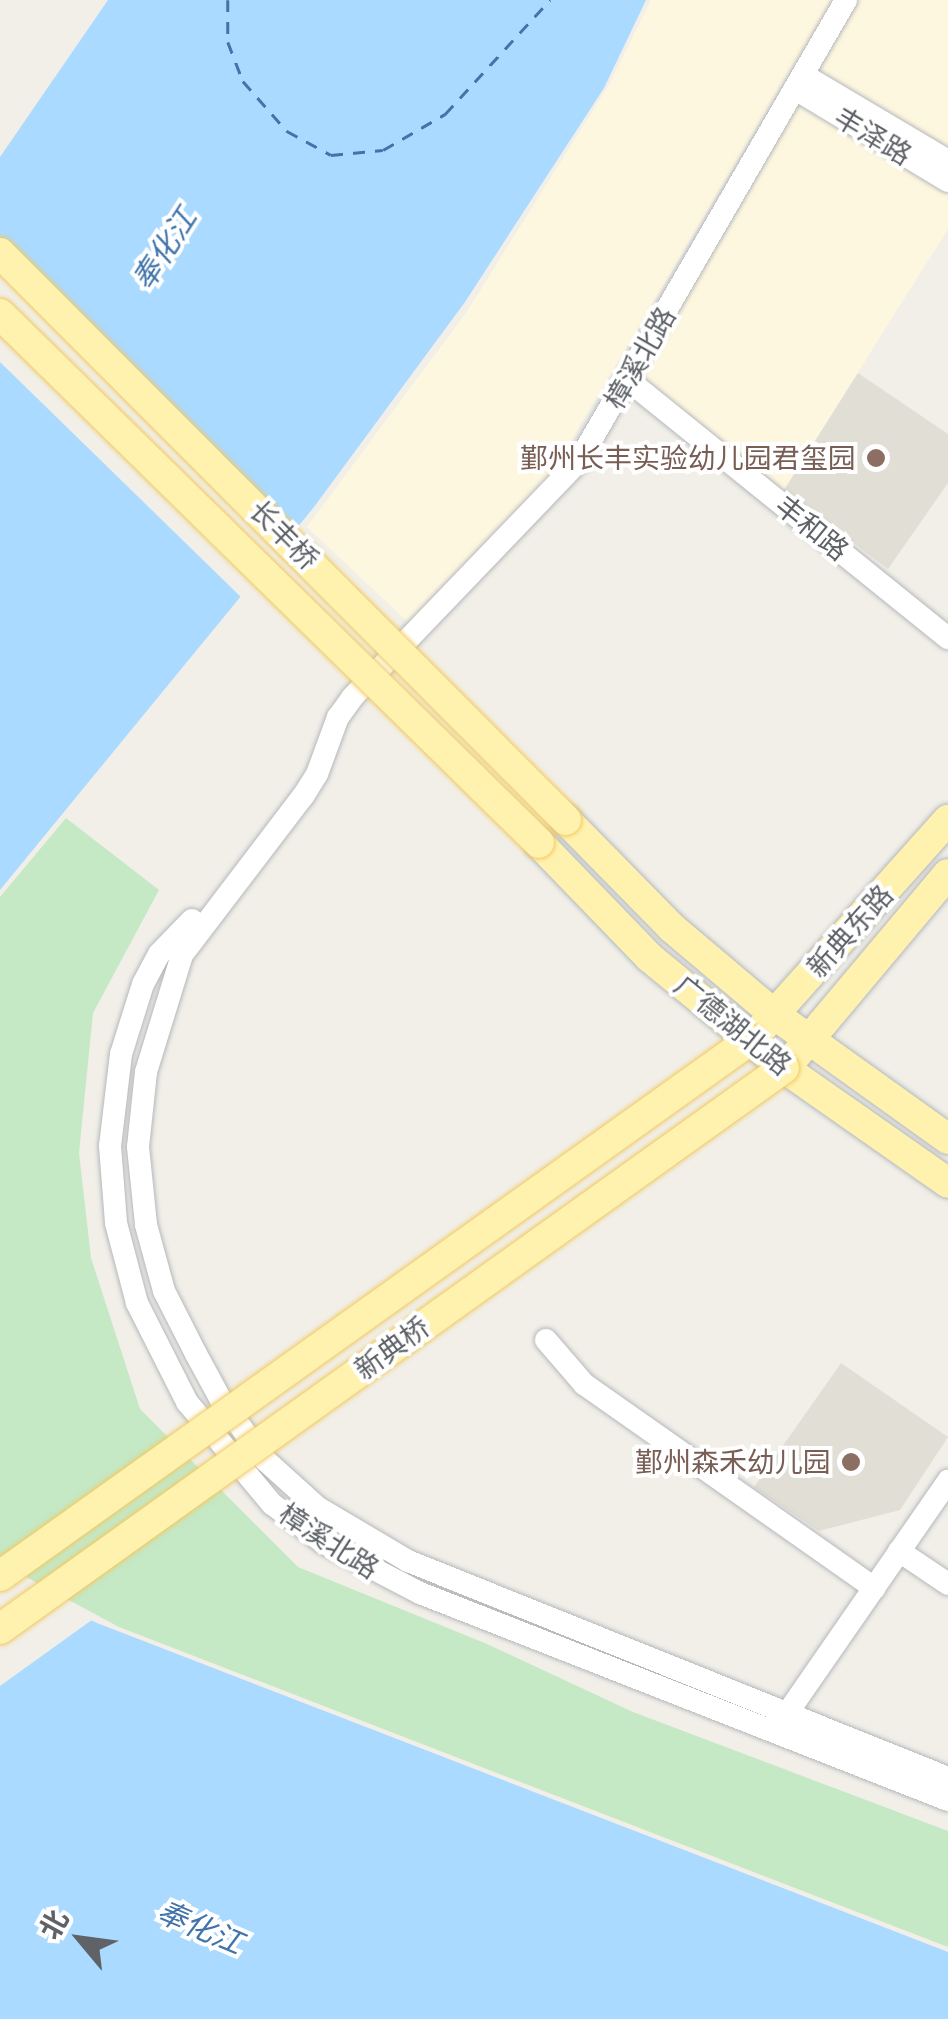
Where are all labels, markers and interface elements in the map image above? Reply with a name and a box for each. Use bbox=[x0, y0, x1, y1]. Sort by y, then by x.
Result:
street label: 丰泽路 bbox=[828, 100, 918, 172]
water label: 奉化江 bbox=[124, 201, 204, 297]
street label: 樟溪北路 bbox=[597, 301, 683, 415]
place label: 鄞州长丰实验幼儿园君玺园 bbox=[520, 441, 856, 475]
marker: 鄞州长丰实验幼儿园君玺园 bbox=[865, 447, 887, 469]
street label: 丰和路 bbox=[769, 489, 855, 567]
street label: 长丰桥 bbox=[242, 493, 326, 577]
street label: 新典东路 bbox=[800, 878, 900, 984]
street label: 广德湖北路 bbox=[668, 968, 798, 1082]
street label: 新典桥 bbox=[348, 1310, 436, 1386]
place label: 鄞州森禾幼儿园 bbox=[635, 1445, 831, 1479]
marker: 鄞州森禾幼儿园 bbox=[840, 1451, 862, 1473]
street label: 樟溪北路 bbox=[273, 1496, 385, 1586]
north arrow bbox=[30, 1889, 130, 1989]
water label: 奉化江 bbox=[152, 1893, 248, 1961]
text: 北 bbox=[31, 1903, 75, 1945]

